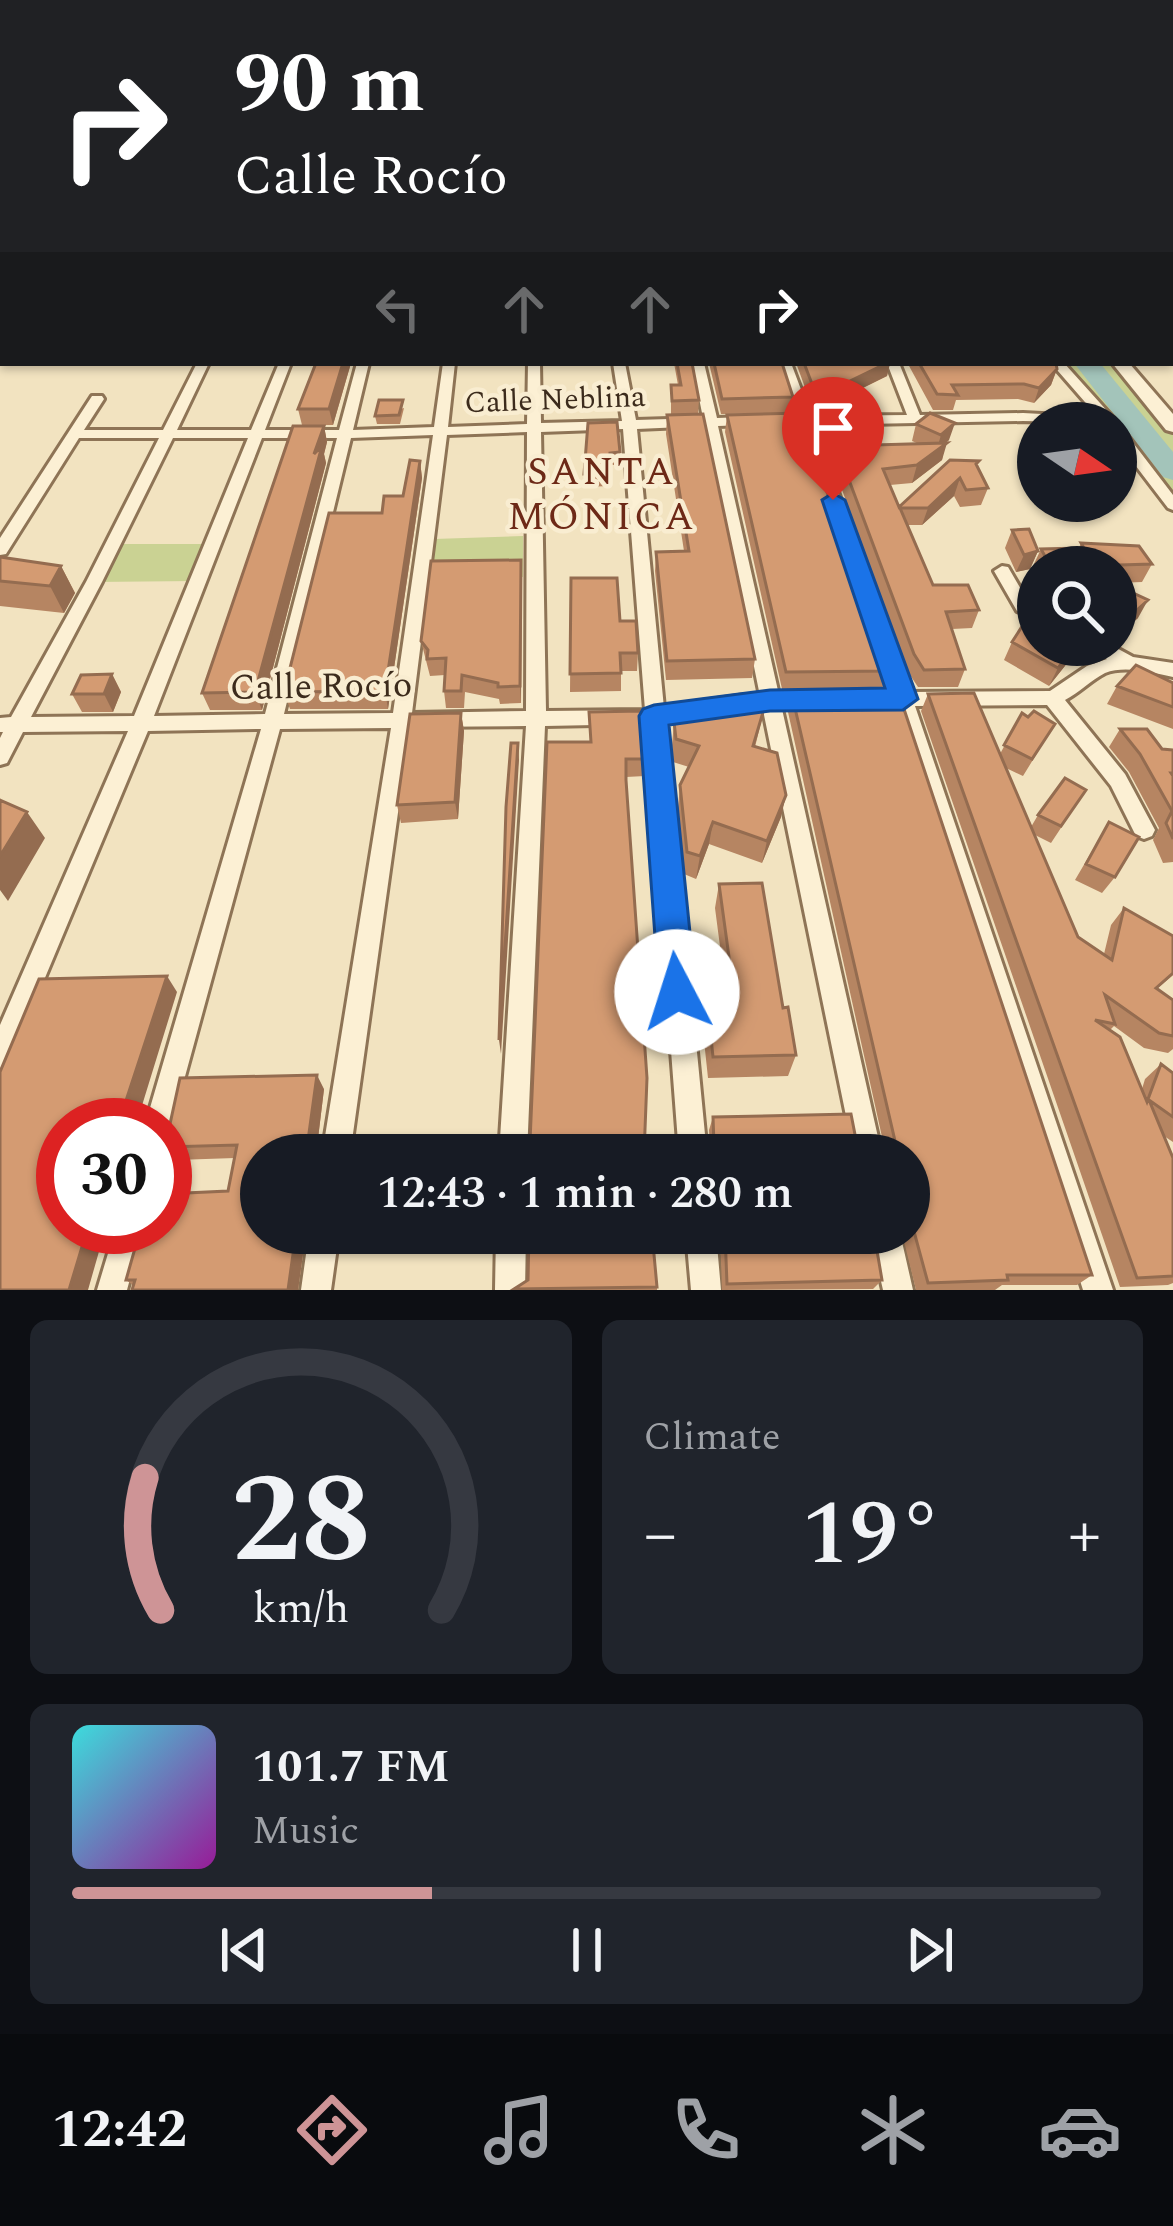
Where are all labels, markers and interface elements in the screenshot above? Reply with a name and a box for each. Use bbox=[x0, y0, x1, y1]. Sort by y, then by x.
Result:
text: 90 m bbox=[234, 21, 425, 149]
icon: right bbox=[36, 48, 192, 204]
text: Calle Rocío bbox=[234, 136, 508, 218]
icon: left bbox=[365, 276, 431, 342]
icon: ahead bbox=[491, 276, 557, 342]
icon: ahead bbox=[617, 276, 683, 342]
icon: right bbox=[743, 276, 809, 342]
street label: Calle Neblina bbox=[464, 374, 647, 426]
pin bbox=[782, 377, 884, 500]
icon: arrive bbox=[800, 395, 866, 461]
north arrow bbox=[1017, 402, 1137, 522]
map controls bbox=[1017, 402, 1137, 666]
district label: SANTA MÓNICA bbox=[507, 443, 697, 547]
button: search bbox=[1017, 546, 1137, 666]
street label: Calle Rocío bbox=[229, 658, 413, 716]
position arrow bbox=[614, 929, 740, 1055]
speed limit sign: 30 bbox=[36, 1098, 192, 1254]
text: 12:43 · 1 min · 280 m bbox=[377, 1159, 793, 1228]
text: Climate bbox=[644, 1408, 781, 1467]
text: 28 bbox=[231, 1427, 371, 1617]
text: 19° bbox=[802, 1467, 943, 1604]
text: − bbox=[644, 1485, 677, 1586]
text: + bbox=[1068, 1485, 1101, 1586]
text: km/h bbox=[252, 1577, 349, 1642]
text: 101.7 FM bbox=[252, 1733, 449, 1802]
text: Music bbox=[252, 1802, 359, 1861]
icon: previous bbox=[211, 1917, 277, 1983]
icon: pause bbox=[554, 1917, 620, 1983]
icon: next bbox=[897, 1917, 963, 1983]
icon: directions bbox=[290, 2088, 374, 2172]
icon: music bbox=[477, 2088, 561, 2172]
icon: phone bbox=[664, 2088, 748, 2172]
icon: climate bbox=[851, 2088, 935, 2172]
icon: car bbox=[1038, 2088, 1122, 2172]
text: 12:42 bbox=[51, 2089, 187, 2171]

